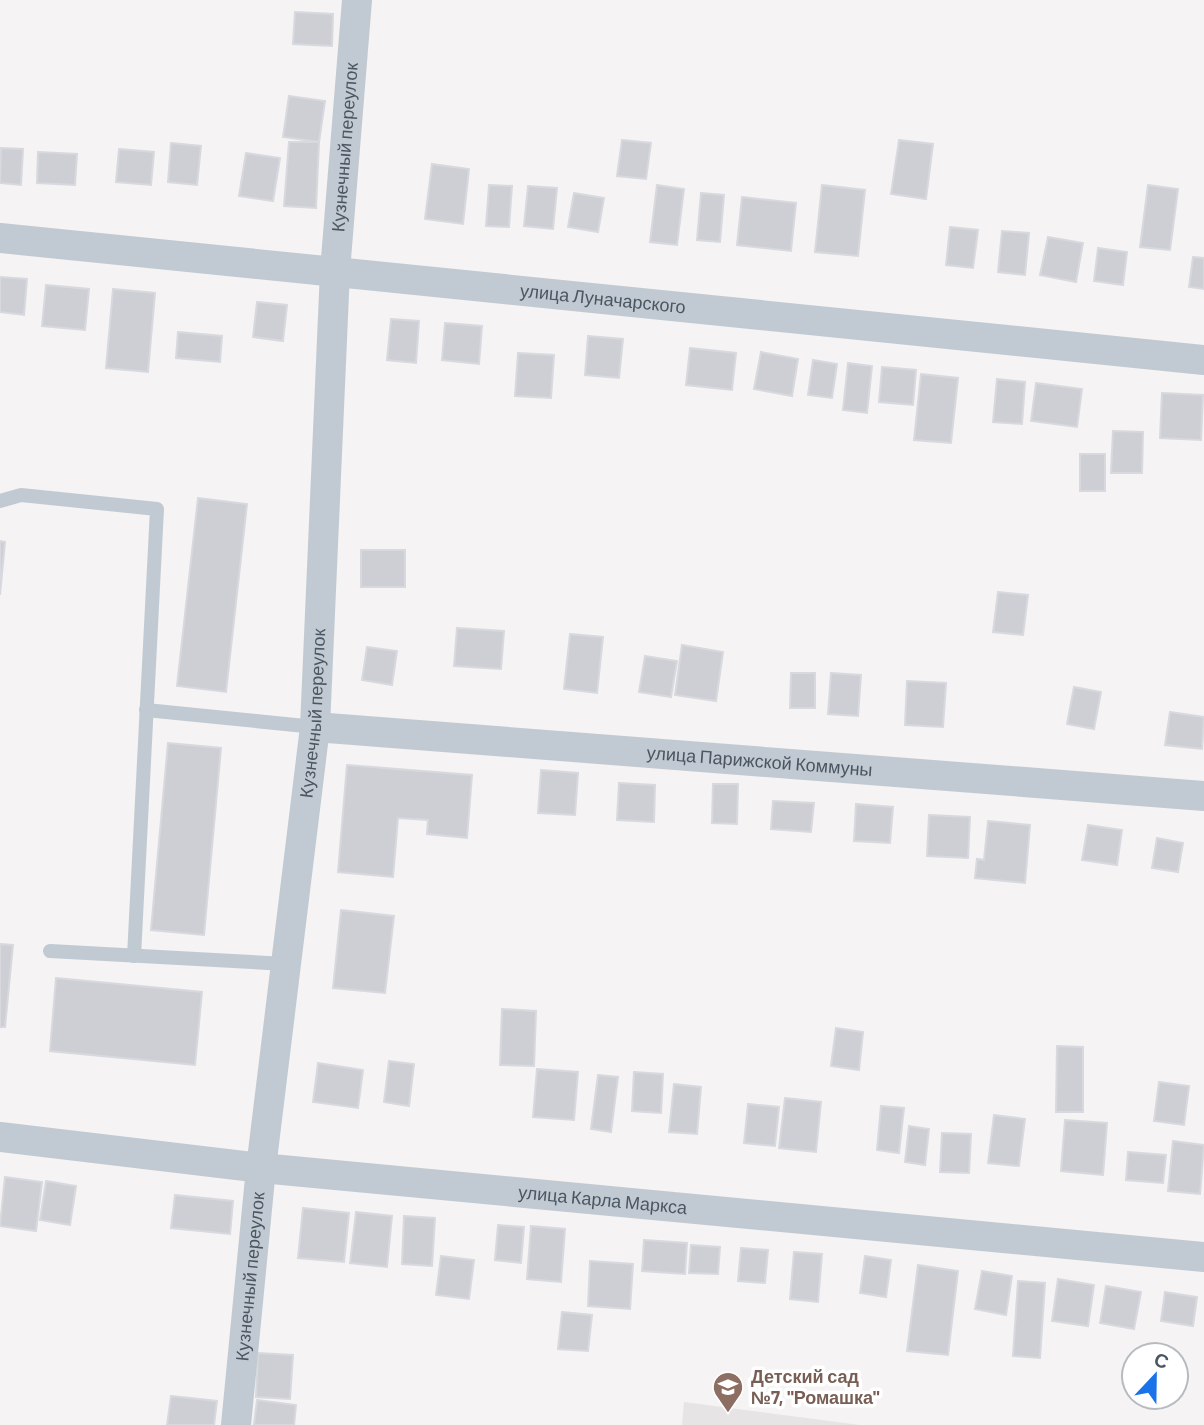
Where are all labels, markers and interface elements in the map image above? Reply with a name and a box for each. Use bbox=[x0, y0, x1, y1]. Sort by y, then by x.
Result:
street label: Кузнечный переулок bbox=[326, 62, 362, 233]
street label: улица Луначарского bbox=[519, 279, 687, 317]
street label: Кузнечный переулок bbox=[294, 628, 329, 799]
street label: улица Парижской Коммуны bbox=[646, 741, 873, 780]
street label: улица Карла Маркса bbox=[517, 1180, 689, 1218]
street label: Кузнечный переулок bbox=[230, 1191, 269, 1362]
north arrow bbox=[1120, 1341, 1190, 1411]
text: С bbox=[1151, 1347, 1172, 1373]
place label: Детский сад №7, "Ромашка" bbox=[751, 1365, 880, 1408]
school or university icon: Детский сад №7, "Ромашка" bbox=[711, 1370, 745, 1414]

